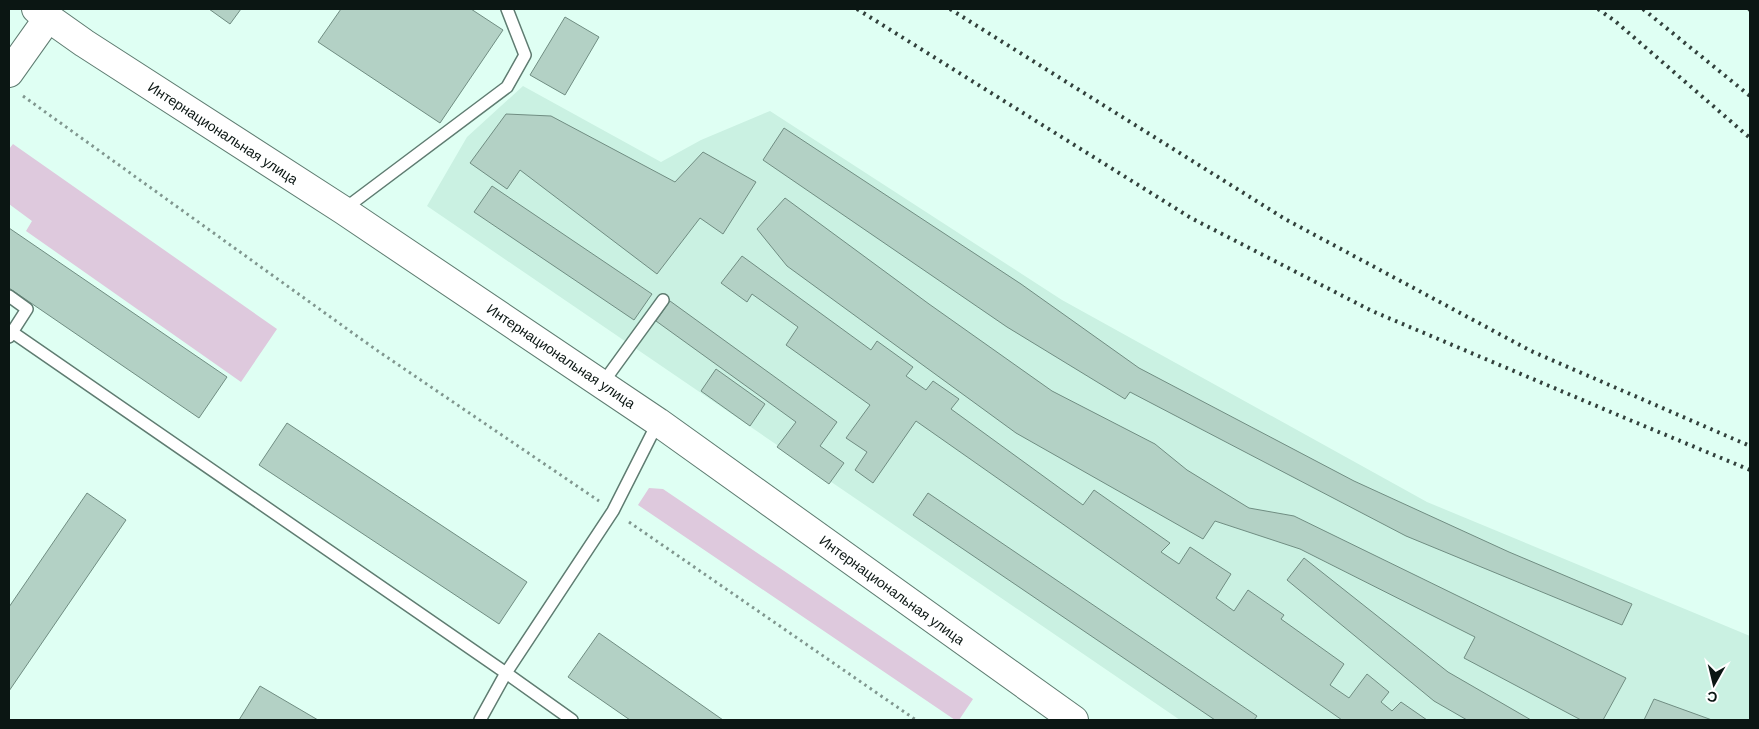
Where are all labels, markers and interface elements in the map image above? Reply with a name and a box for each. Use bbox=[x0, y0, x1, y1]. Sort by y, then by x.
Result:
street label: Интернациональная улица bbox=[145, 79, 301, 188]
street label: Интернациональная улица bbox=[484, 300, 638, 412]
street label: Интернациональная улица bbox=[816, 532, 968, 648]
north arrow bbox=[1689, 659, 1739, 709]
text: С bbox=[1706, 688, 1718, 706]

